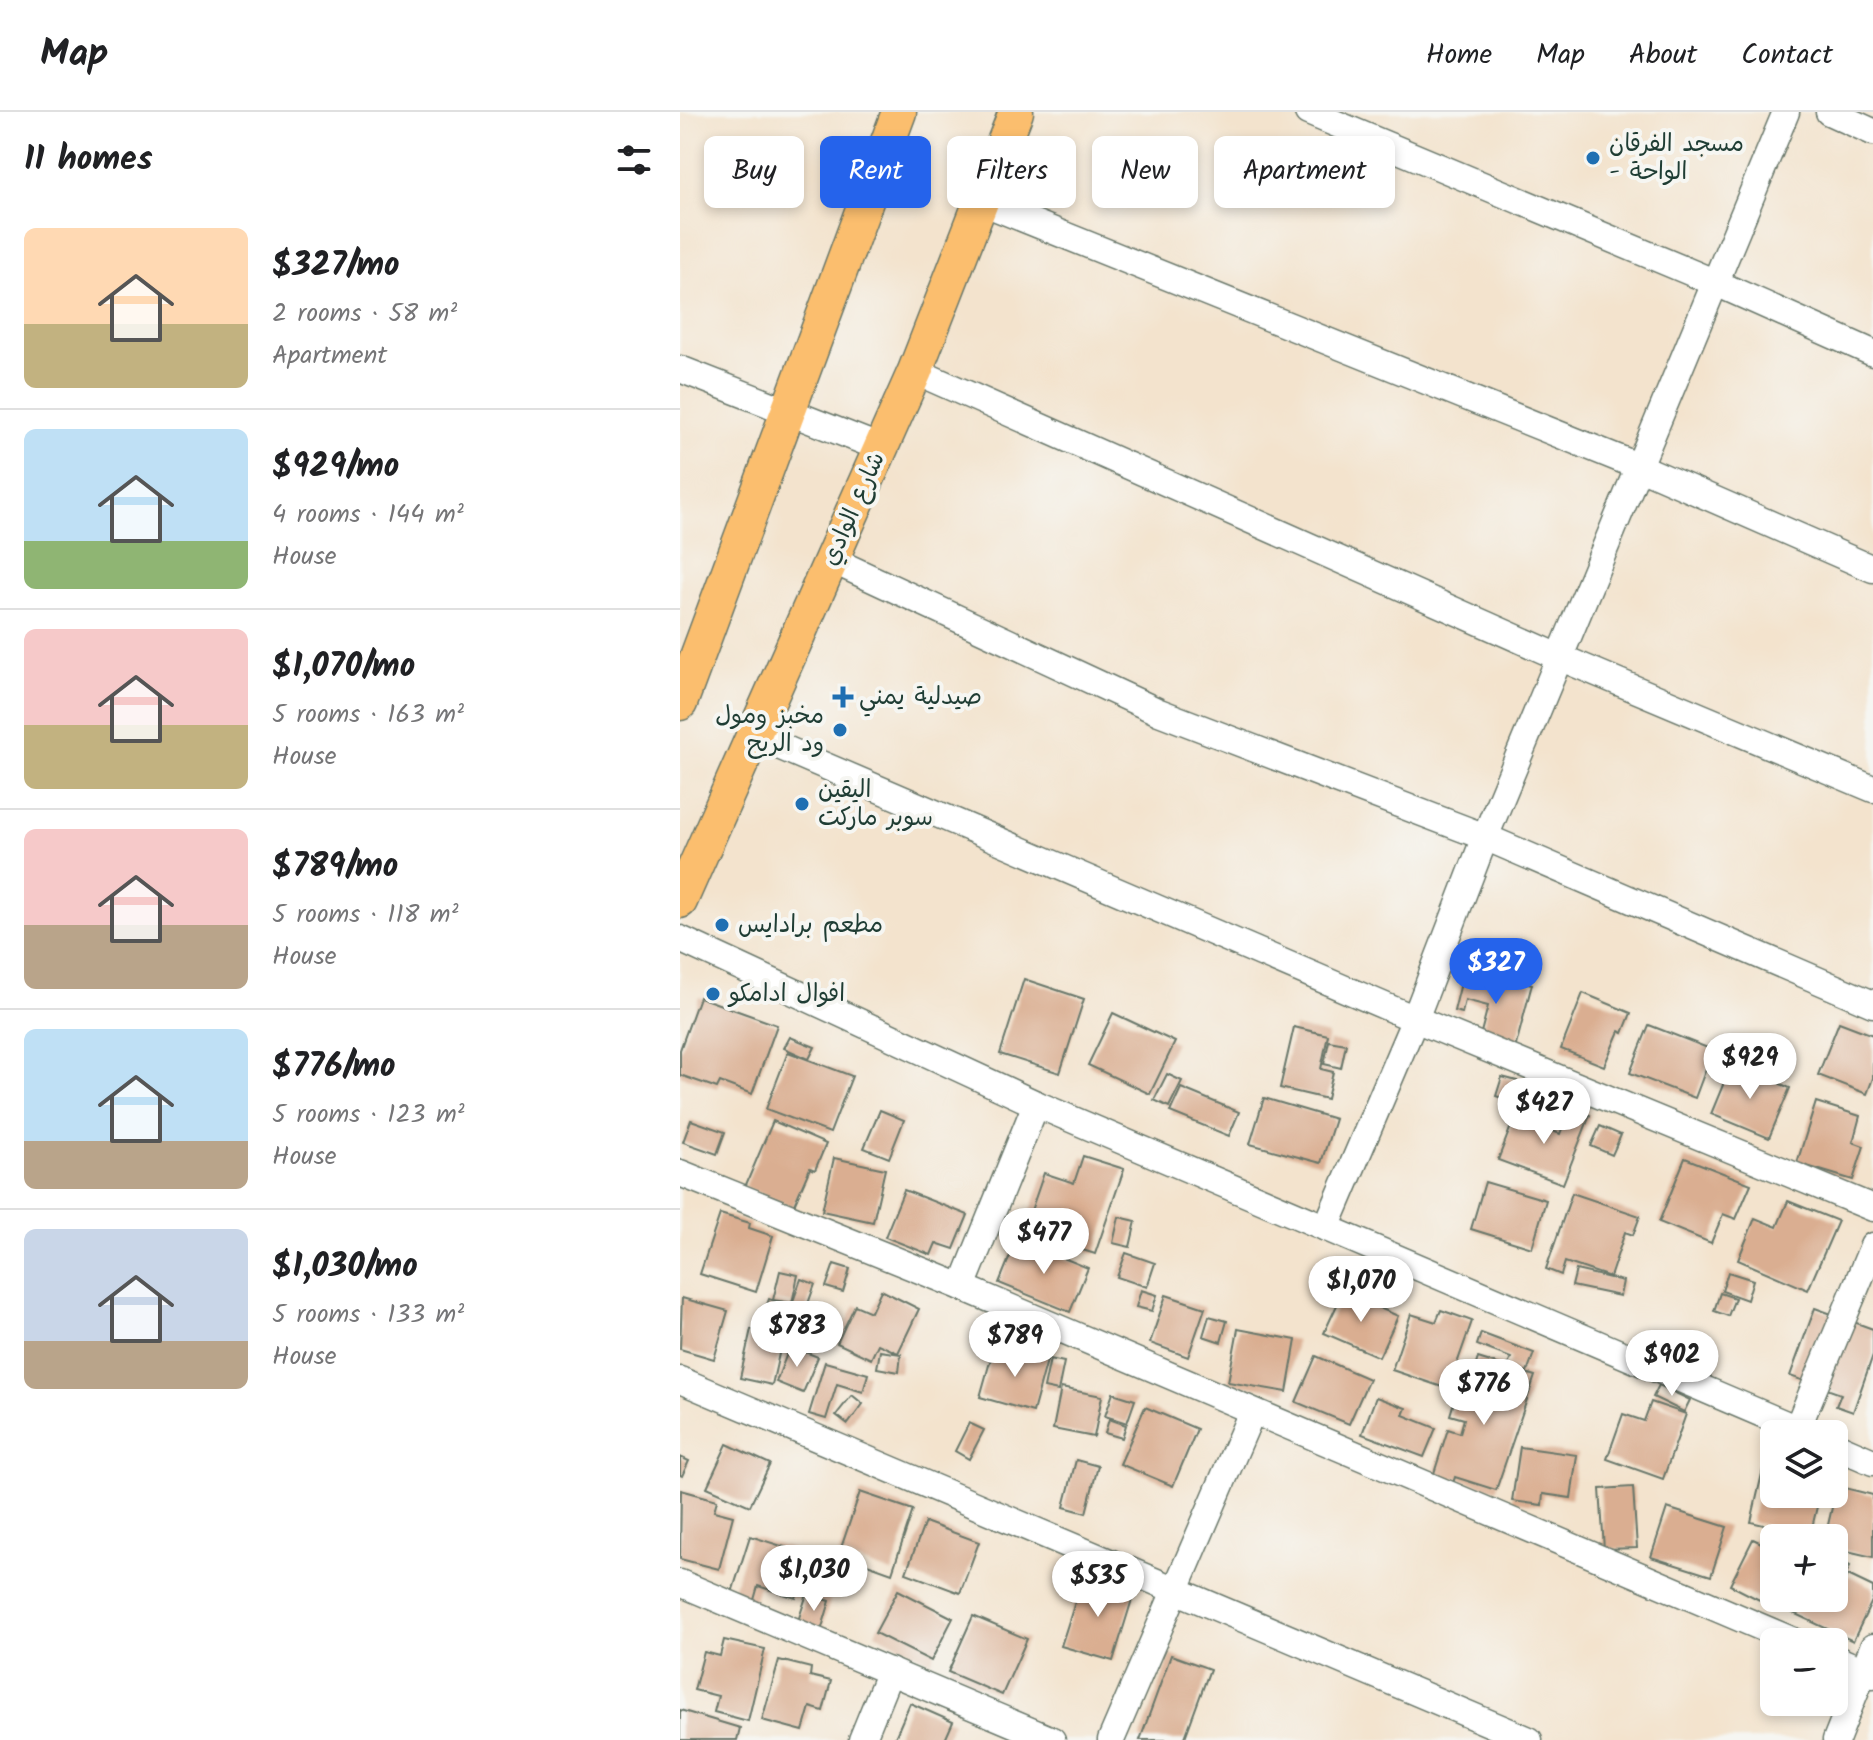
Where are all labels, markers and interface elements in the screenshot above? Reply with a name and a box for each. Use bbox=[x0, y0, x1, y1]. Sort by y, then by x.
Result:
text: Map bbox=[40, 25, 109, 85]
text: Home bbox=[1426, 33, 1492, 78]
text: Map bbox=[1536, 33, 1585, 78]
text: About bbox=[1629, 33, 1697, 78]
text: Contact bbox=[1741, 33, 1833, 78]
place label: مسجد الفرقان - الواحة bbox=[1609, 125, 1744, 192]
text: 11 homes bbox=[24, 133, 153, 187]
chip: Buy bbox=[704, 136, 804, 208]
chip: Rent bbox=[820, 136, 931, 208]
chip: Filters bbox=[947, 136, 1076, 208]
chip: New bbox=[1092, 136, 1198, 208]
chip: Apartment bbox=[1214, 136, 1395, 208]
icon: filters bbox=[612, 138, 656, 182]
marker: مسجد الفرقان - الواحة bbox=[1584, 149, 1602, 167]
text: $327/mo bbox=[272, 239, 400, 293]
icon: home bbox=[88, 260, 184, 356]
text: 2 rooms · 58 m² bbox=[272, 293, 457, 335]
text: Apartment bbox=[272, 335, 387, 377]
text: $929/mo bbox=[272, 440, 399, 494]
street label: شارع الوادي bbox=[812, 446, 896, 572]
icon: home bbox=[88, 461, 184, 557]
text: 4 rooms · 144 m² bbox=[272, 494, 464, 536]
text: House bbox=[272, 536, 336, 578]
text: $1,070/mo bbox=[272, 640, 415, 694]
icon: home bbox=[88, 661, 184, 757]
place label: صيدلية يمني bbox=[859, 678, 982, 717]
marker: صيدلية يمني bbox=[834, 688, 852, 706]
text: 5 rooms · 163 m² bbox=[272, 694, 464, 736]
place label: مخبز ومول ود الريح bbox=[715, 697, 824, 764]
marker: مخبز ومول ود الريح bbox=[831, 721, 849, 739]
text: House bbox=[272, 736, 336, 778]
place label: اليقين سوبر ماركت bbox=[818, 771, 933, 838]
marker: اليقين سوبر ماركت bbox=[793, 795, 811, 813]
text: $789/mo bbox=[272, 840, 398, 894]
icon: home bbox=[88, 861, 184, 957]
text: 5 rooms · 118 m² bbox=[272, 894, 458, 936]
place label: مطعم برادايس bbox=[738, 906, 883, 945]
marker: مطعم برادايس bbox=[713, 916, 731, 934]
text: House bbox=[272, 936, 336, 978]
pin: $327 bbox=[1449, 938, 1543, 1006]
text: $327 bbox=[1467, 943, 1525, 985]
place label: افوال ادامكو bbox=[727, 975, 845, 1014]
marker: افوال ادامكو bbox=[704, 985, 722, 1003]
pin: $929 bbox=[1703, 1033, 1797, 1101]
text: $929 bbox=[1722, 1038, 1778, 1080]
text: $776/mo bbox=[272, 1040, 396, 1094]
icon: home bbox=[88, 1061, 184, 1157]
pin: $427 bbox=[1497, 1078, 1591, 1146]
text: $427 bbox=[1516, 1083, 1573, 1125]
text: 5 rooms · 123 m² bbox=[272, 1094, 465, 1136]
text: House bbox=[272, 1136, 336, 1178]
pin: $477 bbox=[997, 1208, 1091, 1276]
text: $477 bbox=[1017, 1213, 1071, 1255]
text: $1,030/mo bbox=[272, 1240, 418, 1294]
pin: $1,070 bbox=[1296, 1256, 1426, 1324]
icon: home bbox=[88, 1261, 184, 1357]
text: $1,070 bbox=[1326, 1261, 1396, 1303]
text: 5 rooms · 133 m² bbox=[272, 1294, 464, 1336]
pin: $783 bbox=[750, 1301, 844, 1369]
text: $783 bbox=[768, 1306, 826, 1348]
pin: $789 bbox=[968, 1311, 1062, 1379]
text: $789 bbox=[987, 1316, 1043, 1358]
pin: $902 bbox=[1625, 1330, 1719, 1398]
text: $902 bbox=[1643, 1335, 1701, 1377]
text: House bbox=[272, 1336, 336, 1378]
pin: $776 bbox=[1437, 1359, 1531, 1427]
text: $776 bbox=[1457, 1364, 1511, 1406]
map controls bbox=[1760, 1420, 1848, 1716]
button: layers bbox=[1760, 1420, 1848, 1508]
button: + bbox=[1760, 1524, 1848, 1612]
pin: $1,030 bbox=[749, 1545, 879, 1613]
text: $1,030 bbox=[779, 1550, 849, 1592]
pin: $535 bbox=[1051, 1551, 1145, 1619]
text: $535 bbox=[1070, 1556, 1126, 1598]
button: − bbox=[1760, 1628, 1848, 1716]

